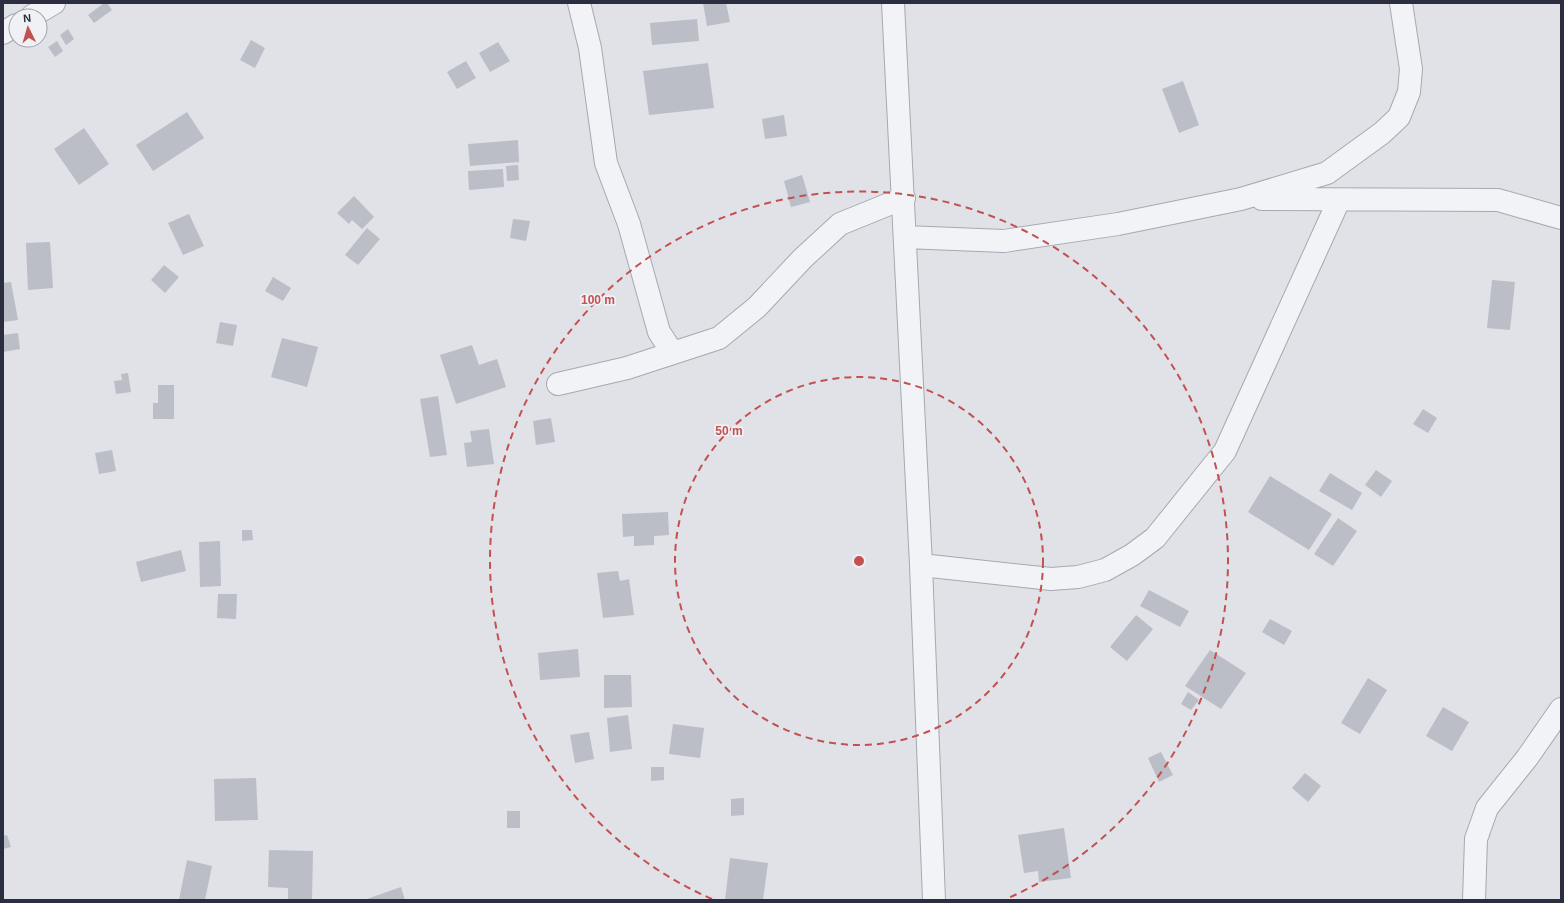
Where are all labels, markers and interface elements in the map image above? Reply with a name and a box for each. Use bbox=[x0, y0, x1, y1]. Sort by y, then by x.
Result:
north arrow bbox=[8, 8, 48, 48]
text: N bbox=[23, 12, 32, 24]
text: 100 m bbox=[581, 293, 615, 307]
text: 50 m bbox=[715, 424, 743, 438]
centre of rings bbox=[852, 554, 866, 568]

